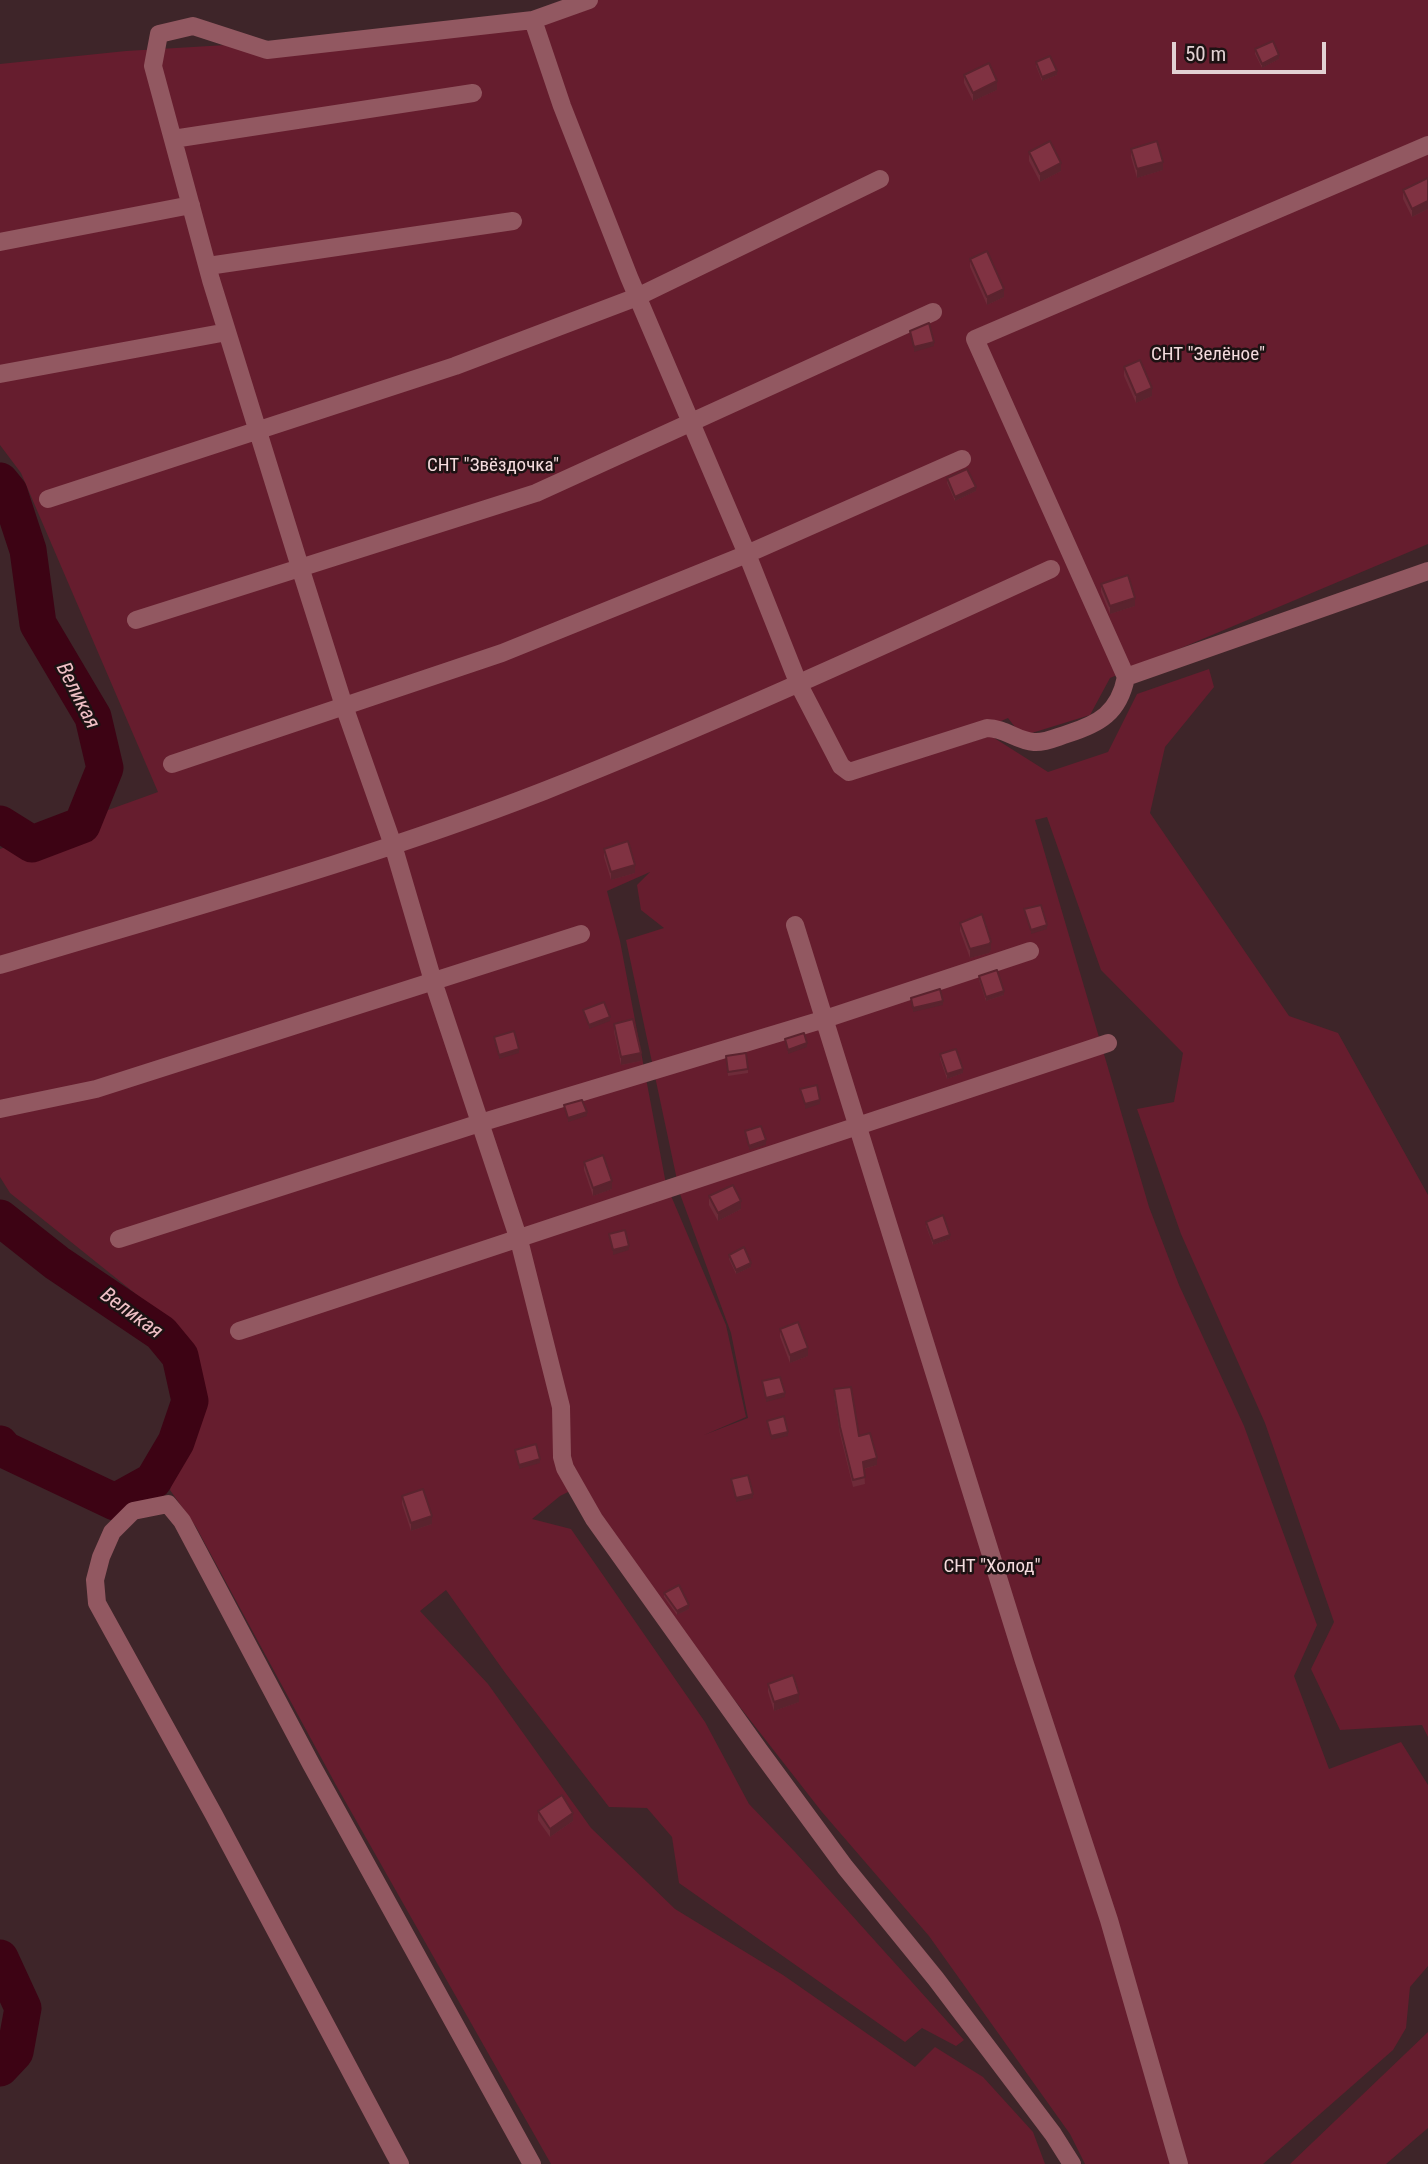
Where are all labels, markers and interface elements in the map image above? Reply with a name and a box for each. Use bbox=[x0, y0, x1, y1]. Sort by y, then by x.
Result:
scale bar bbox=[1176, 28, 1330, 72]
text: 50 m bbox=[1185, 42, 1226, 66]
park label: СНТ "Зелёное" bbox=[1151, 344, 1265, 366]
park label: СНТ "Звёздочка" bbox=[427, 455, 559, 477]
water label: Великая bbox=[50, 659, 104, 733]
water label: Великая bbox=[95, 1283, 167, 1345]
park label: СНТ "Холод" bbox=[943, 1556, 1041, 1578]

